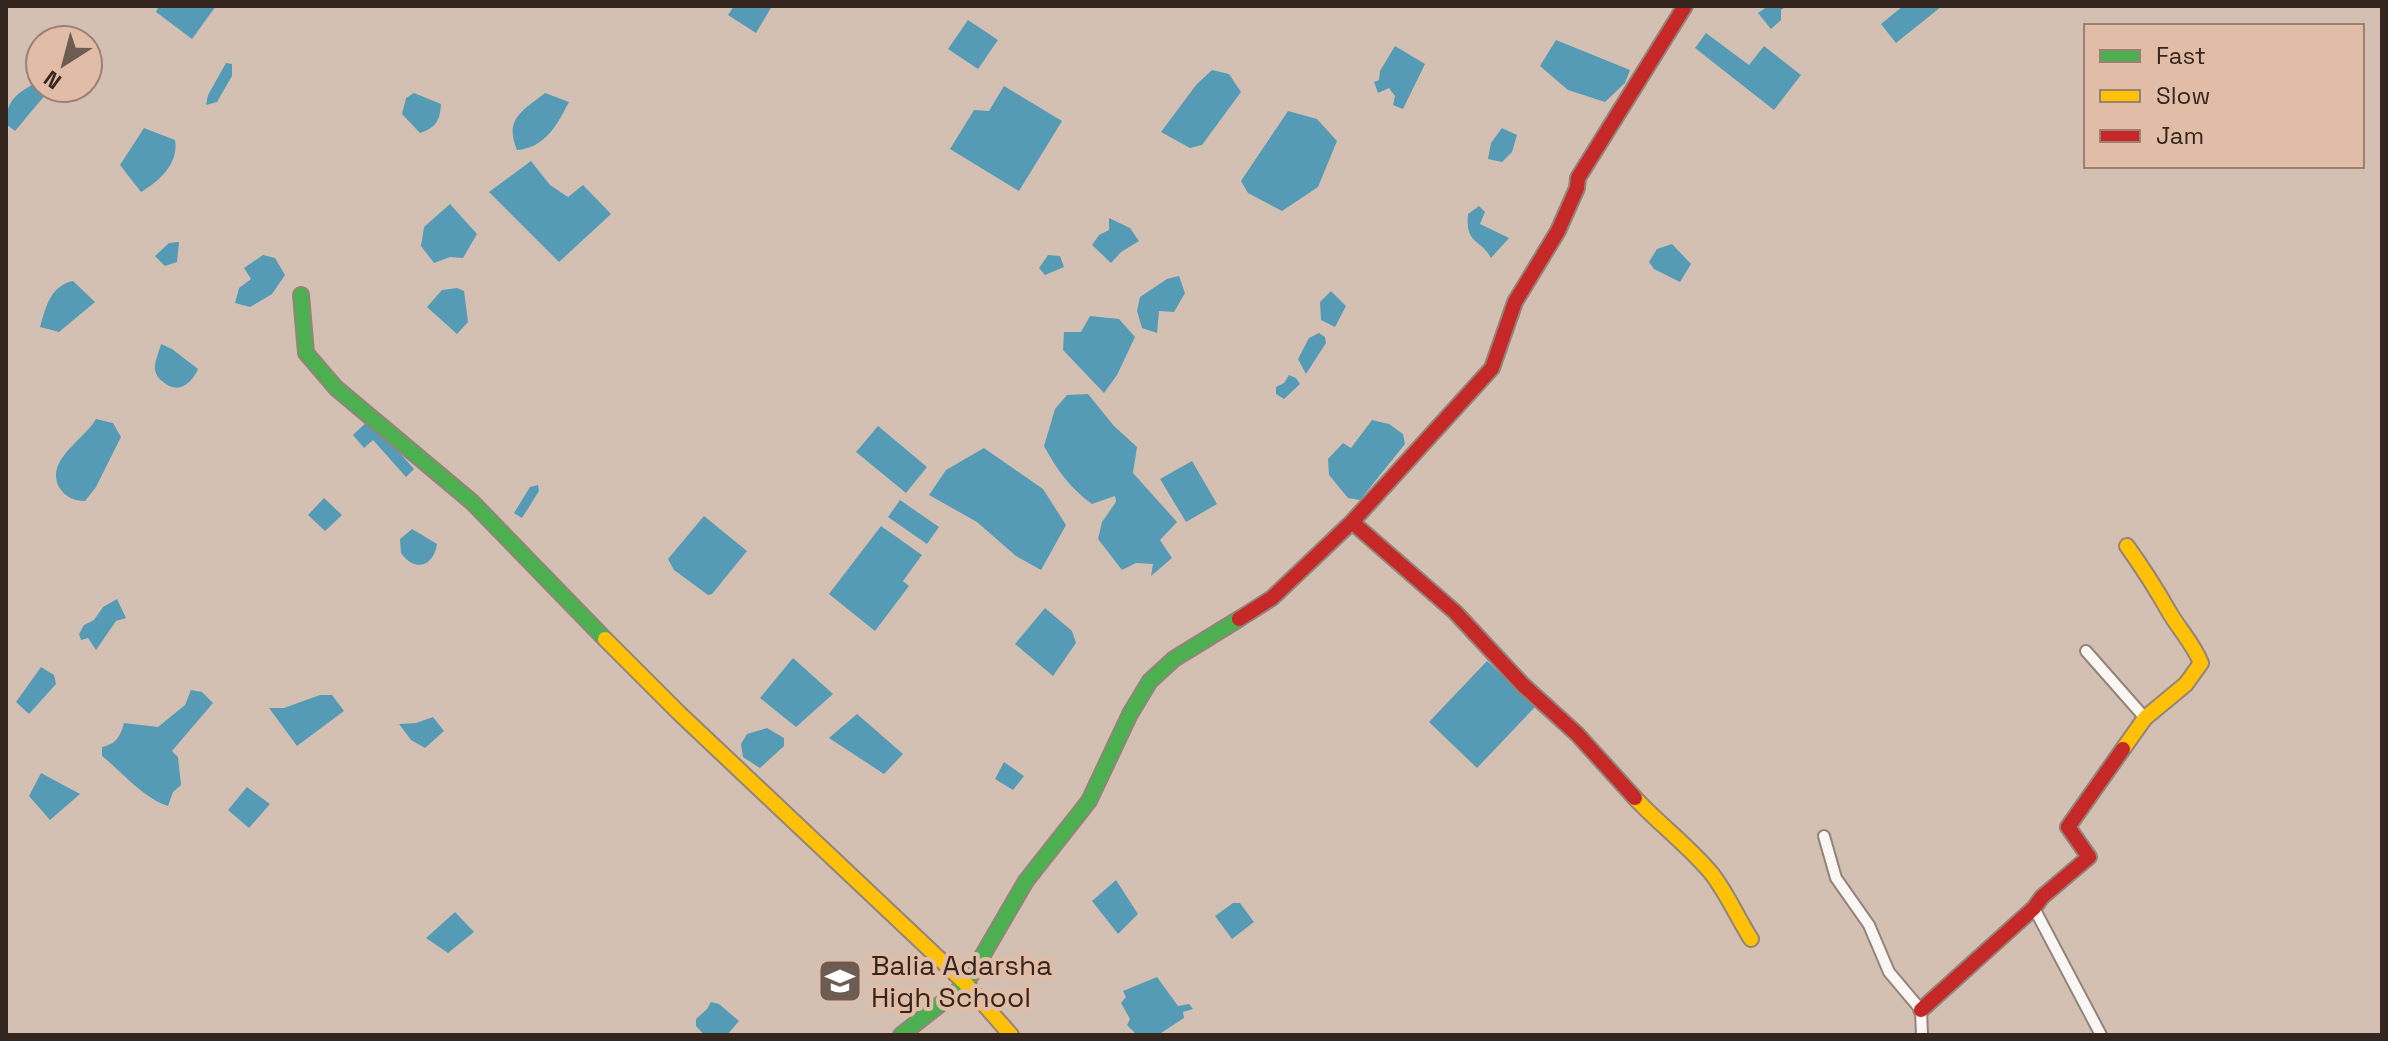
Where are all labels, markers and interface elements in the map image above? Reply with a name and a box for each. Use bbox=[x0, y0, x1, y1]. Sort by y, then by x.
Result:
north arrow bbox=[24, 24, 104, 104]
legend bbox=[2084, 24, 2364, 168]
text: Fast bbox=[2156, 40, 2206, 71]
text: N bbox=[38, 65, 66, 96]
text: Slow bbox=[2156, 80, 2210, 111]
text: Jam bbox=[2156, 120, 2204, 151]
place label: Balia Adarsha High School bbox=[871, 947, 1052, 1015]
school or university icon: Balia Adarsha High School bbox=[816, 957, 864, 1005]

